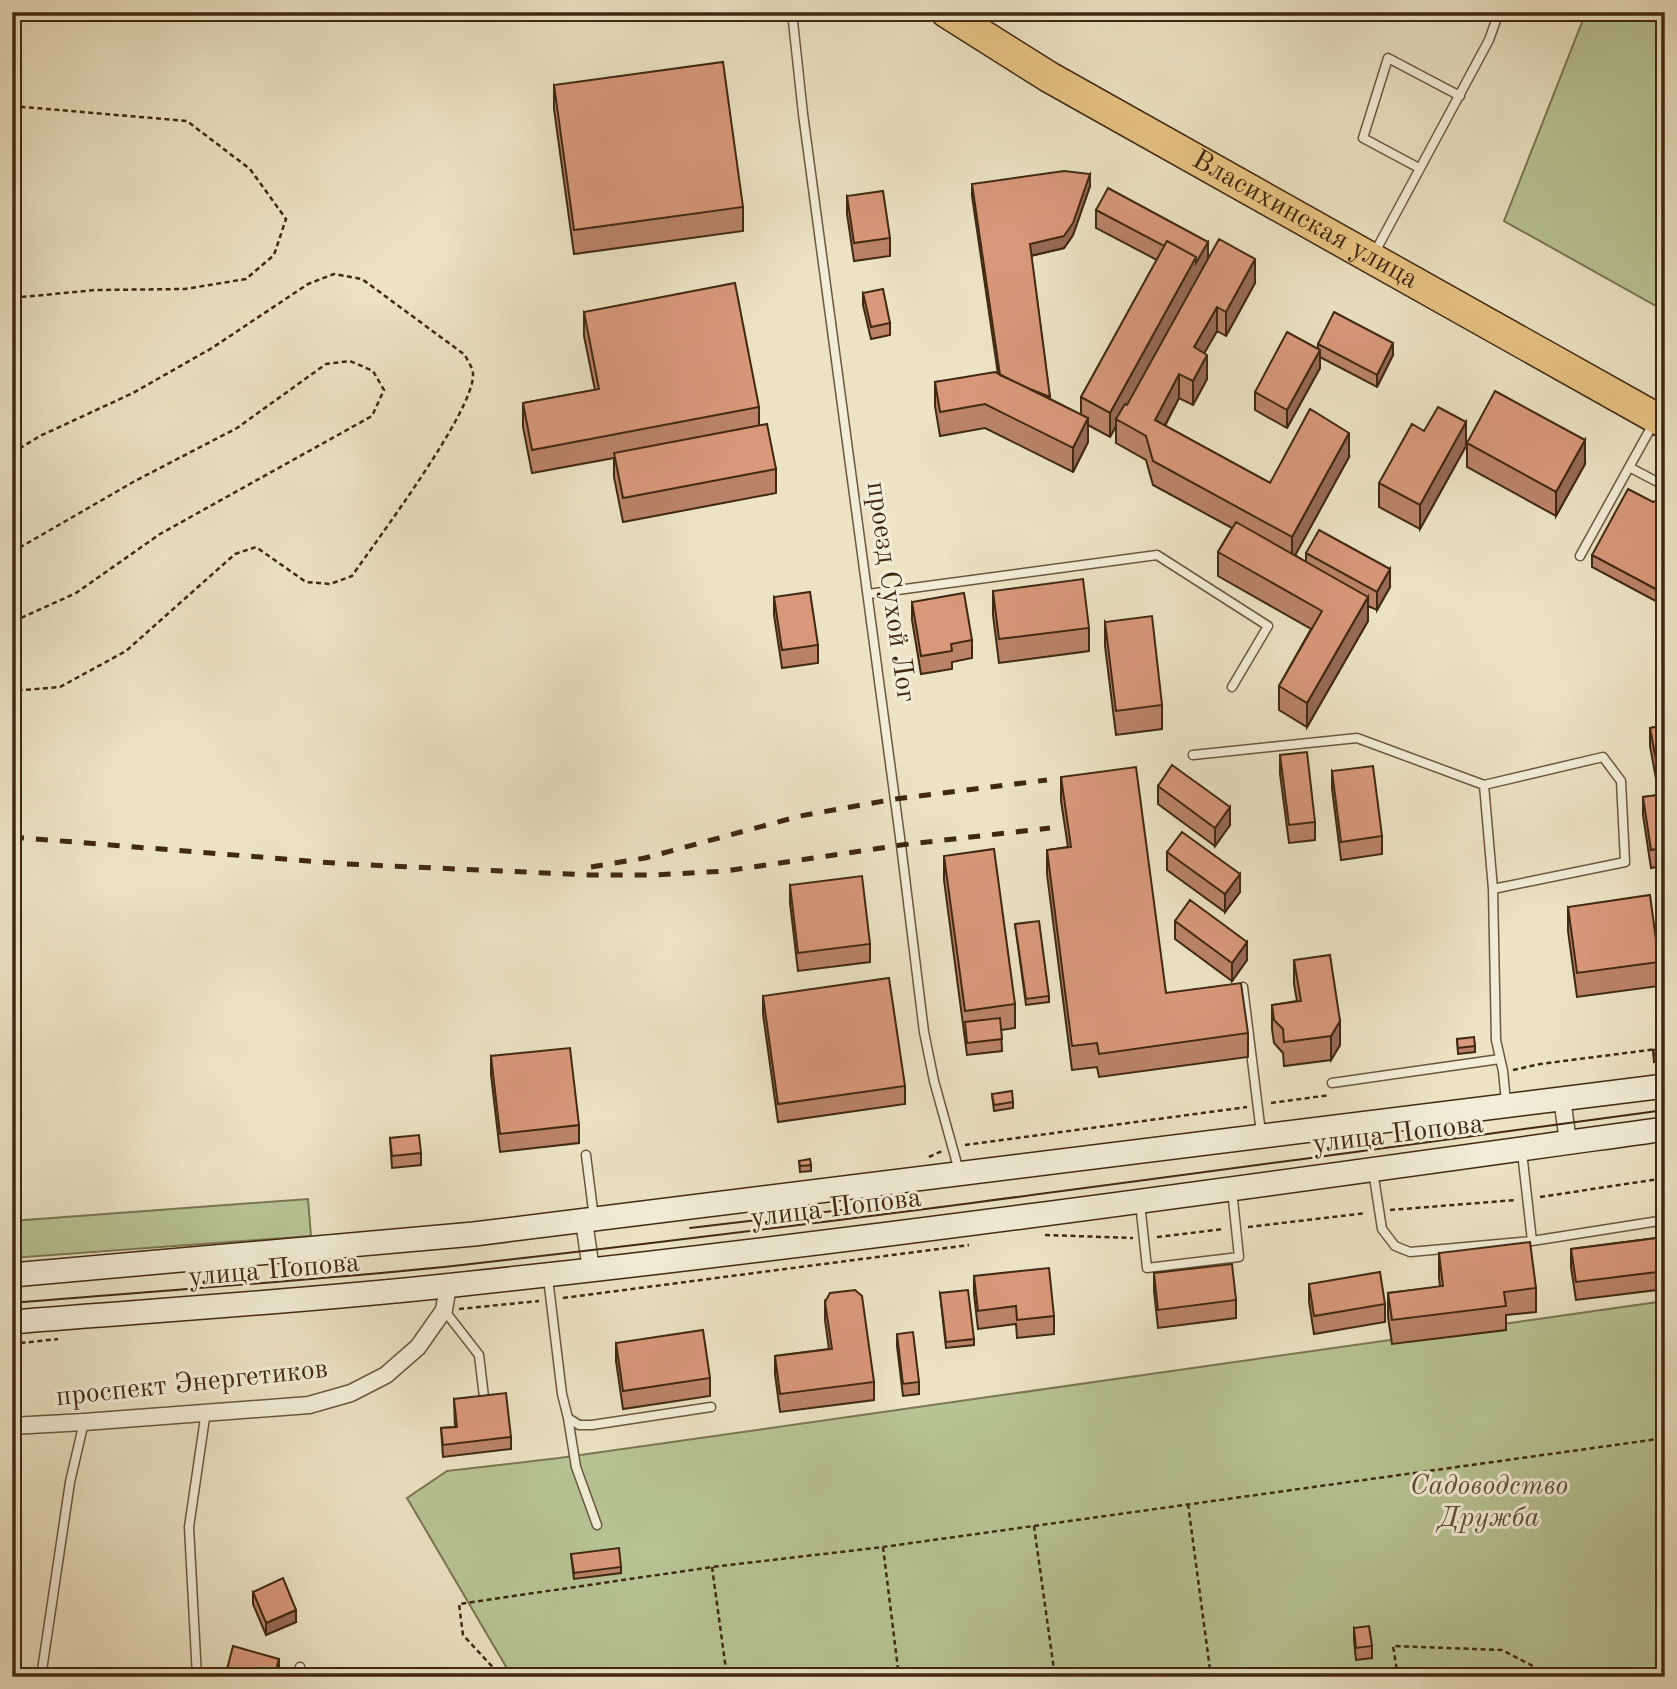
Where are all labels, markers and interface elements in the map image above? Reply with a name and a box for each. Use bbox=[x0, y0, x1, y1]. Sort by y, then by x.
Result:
street label: Власихинская улица bbox=[1187, 146, 1422, 295]
street label: проезд Сухой Лог bbox=[861, 480, 919, 704]
street label: улица Попова bbox=[1311, 1111, 1485, 1159]
street label: улица Попова bbox=[749, 1185, 923, 1233]
street label: улица Попова bbox=[187, 1250, 361, 1292]
street label: проспект Энергетиков bbox=[55, 1356, 329, 1412]
park label: Садоводство Дружба bbox=[1410, 1473, 1568, 1533]

